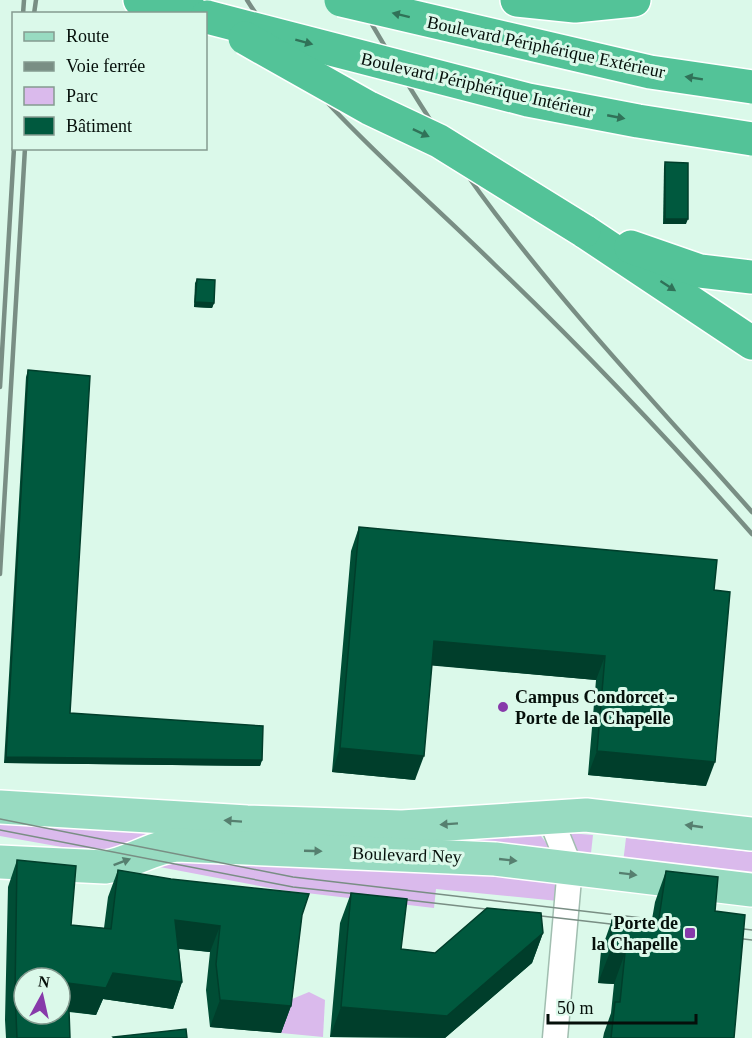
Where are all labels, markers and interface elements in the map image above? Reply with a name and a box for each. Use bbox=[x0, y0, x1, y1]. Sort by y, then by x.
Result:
one-way arrow bbox=[392, 9, 410, 19]
legend bbox=[12, 12, 207, 150]
street label: Boulevard Périphérique Extérieur bbox=[425, 12, 667, 82]
text: Route bbox=[66, 26, 109, 46]
one-way arrow bbox=[295, 38, 313, 47]
street label: Boulevard Périphérique Intérieur bbox=[359, 48, 595, 122]
text: Voie ferrée bbox=[66, 56, 145, 76]
one-way arrow bbox=[685, 74, 704, 83]
text: Parc bbox=[66, 86, 98, 106]
one-way arrow bbox=[607, 113, 626, 122]
text: Bâtiment bbox=[66, 116, 132, 136]
one-way arrow bbox=[413, 128, 430, 137]
one-way arrow bbox=[660, 281, 676, 292]
place label: Campus Condorcet - Porte de la Chapelle bbox=[515, 687, 675, 728]
marker: Campus Condorcet - Porte de la Chapelle bbox=[496, 700, 510, 714]
one-way arrow bbox=[224, 816, 243, 826]
one-way arrow bbox=[440, 819, 459, 828]
one-way arrow bbox=[684, 821, 703, 831]
street label: Boulevard Ney bbox=[352, 843, 462, 867]
one-way arrow bbox=[304, 847, 323, 856]
one-way arrow bbox=[499, 855, 518, 865]
one-way arrow bbox=[113, 857, 131, 867]
one-way arrow bbox=[619, 870, 638, 879]
place label: Porte de la Chapelle bbox=[591, 913, 678, 954]
marker: Porte de la Chapelle bbox=[683, 926, 697, 940]
north arrow bbox=[12, 966, 72, 1026]
text: N bbox=[37, 972, 51, 991]
scale bar bbox=[548, 987, 696, 1025]
text: 50 m bbox=[557, 998, 594, 1018]

